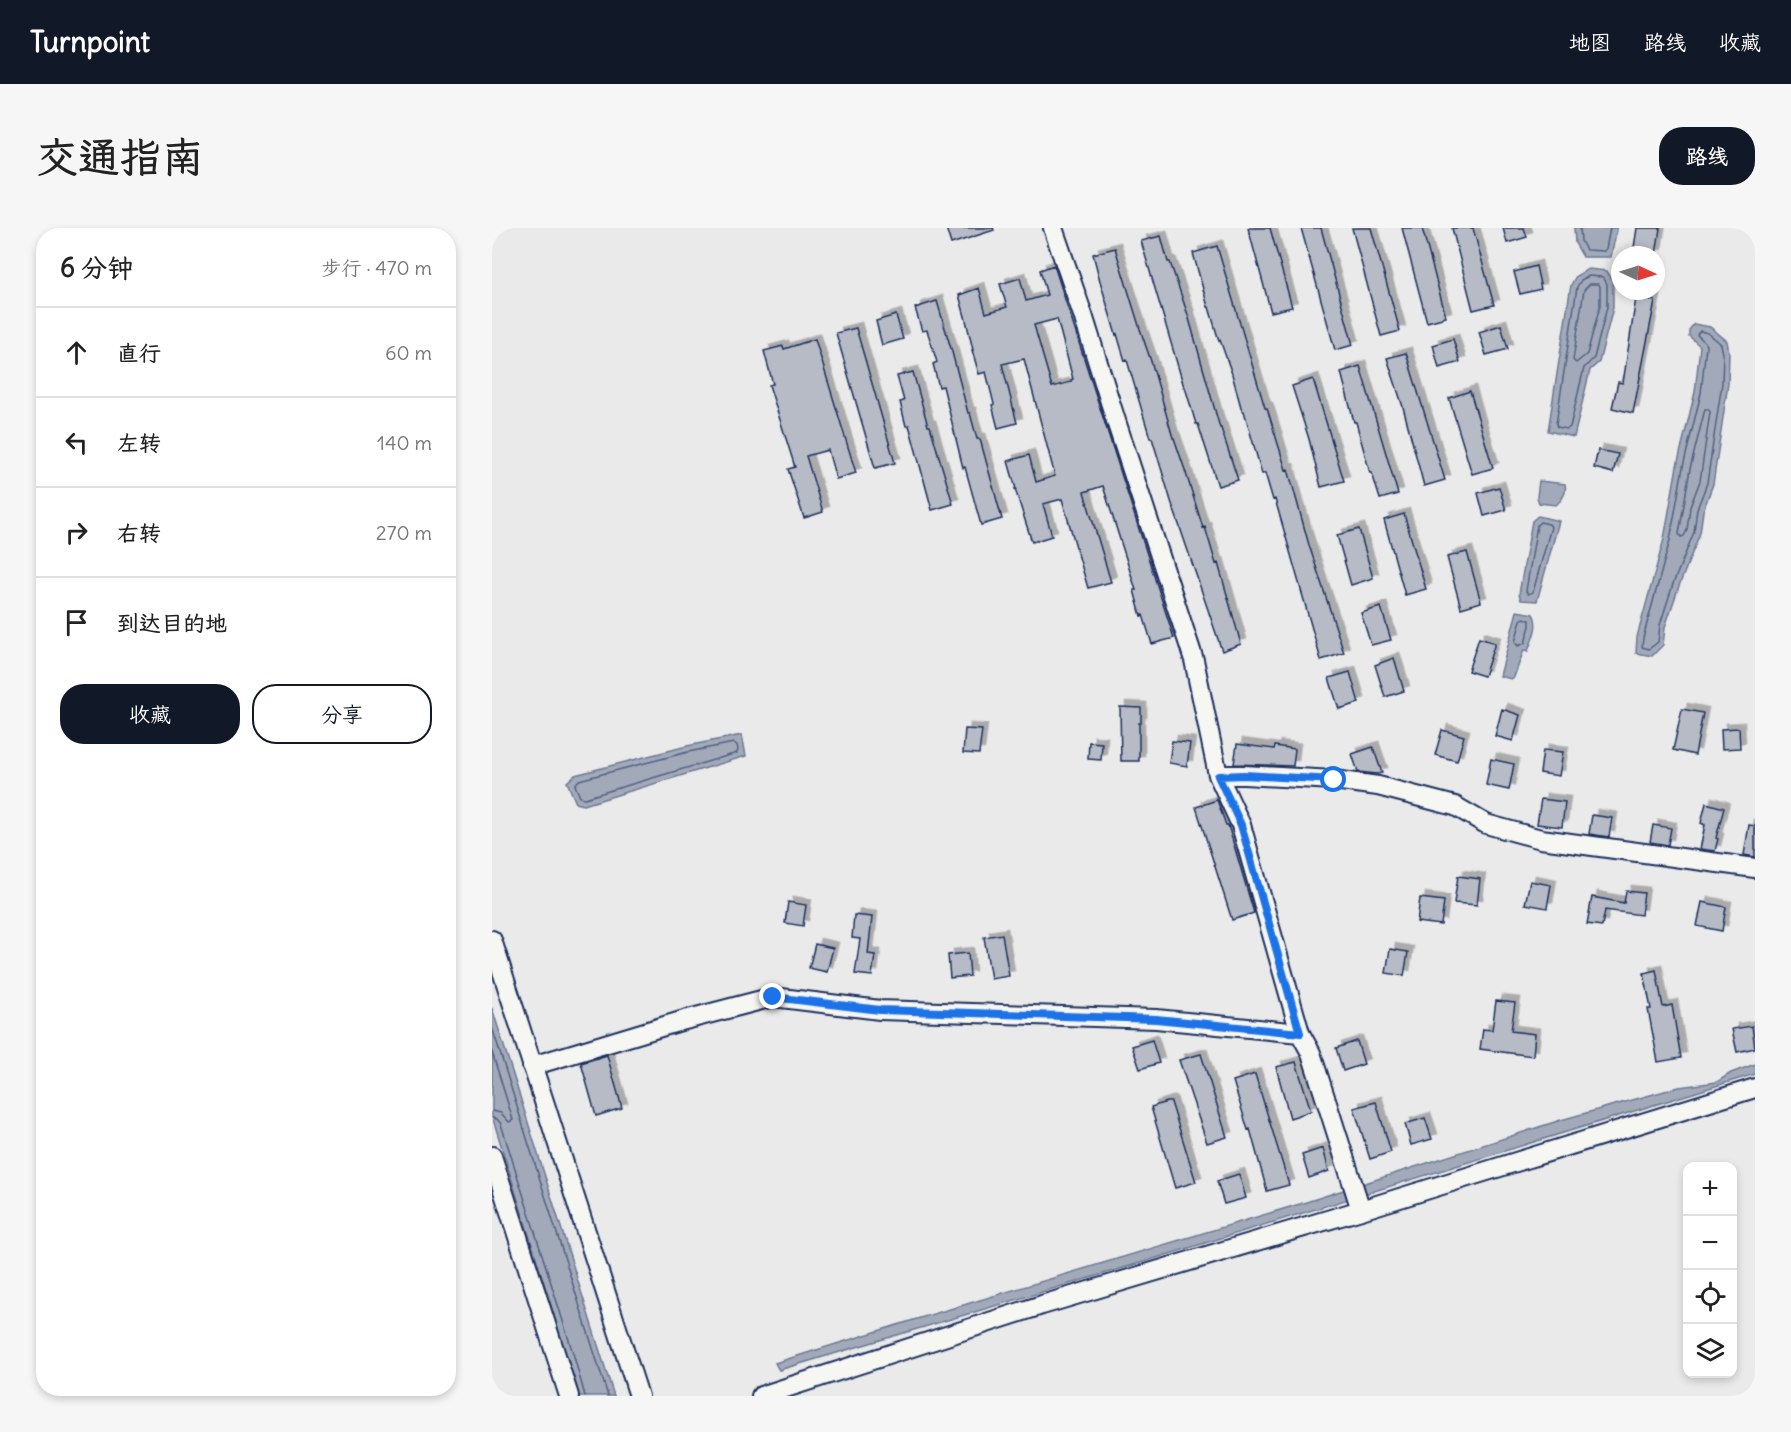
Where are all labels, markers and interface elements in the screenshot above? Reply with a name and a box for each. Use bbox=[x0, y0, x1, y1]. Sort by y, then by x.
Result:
text: Turnpoint bbox=[30, 24, 150, 60]
text: 地图 bbox=[1569, 29, 1611, 56]
text: 路线 bbox=[1644, 29, 1686, 56]
text: 收藏 bbox=[1719, 29, 1761, 56]
button: 路线 bbox=[1659, 127, 1755, 185]
text: 交通指南 bbox=[36, 131, 204, 183]
north arrow bbox=[1611, 246, 1665, 300]
text: 6 分钟 bbox=[60, 251, 133, 284]
text: 步行 · 470 m bbox=[321, 255, 432, 280]
icon: ahead bbox=[60, 336, 93, 369]
text: 直行 bbox=[117, 339, 161, 367]
text: 60 m bbox=[385, 340, 432, 365]
icon: left bbox=[60, 426, 93, 459]
text: 左转 bbox=[117, 429, 161, 457]
text: 140 m bbox=[377, 430, 432, 455]
icon: right bbox=[60, 516, 93, 549]
text: 右转 bbox=[117, 519, 161, 547]
text: 270 m bbox=[376, 520, 432, 545]
icon: arrive bbox=[60, 606, 93, 639]
text: 到达目的地 bbox=[117, 609, 227, 637]
button: 收藏 bbox=[60, 684, 240, 744]
button: 分享 bbox=[252, 684, 432, 744]
route start bbox=[1320, 766, 1346, 792]
route end bbox=[759, 983, 785, 1009]
map controls bbox=[1683, 1162, 1737, 1378]
button: + bbox=[1683, 1162, 1737, 1216]
button: − bbox=[1683, 1216, 1737, 1270]
button: locate bbox=[1683, 1270, 1737, 1324]
button: layers bbox=[1683, 1324, 1737, 1378]

